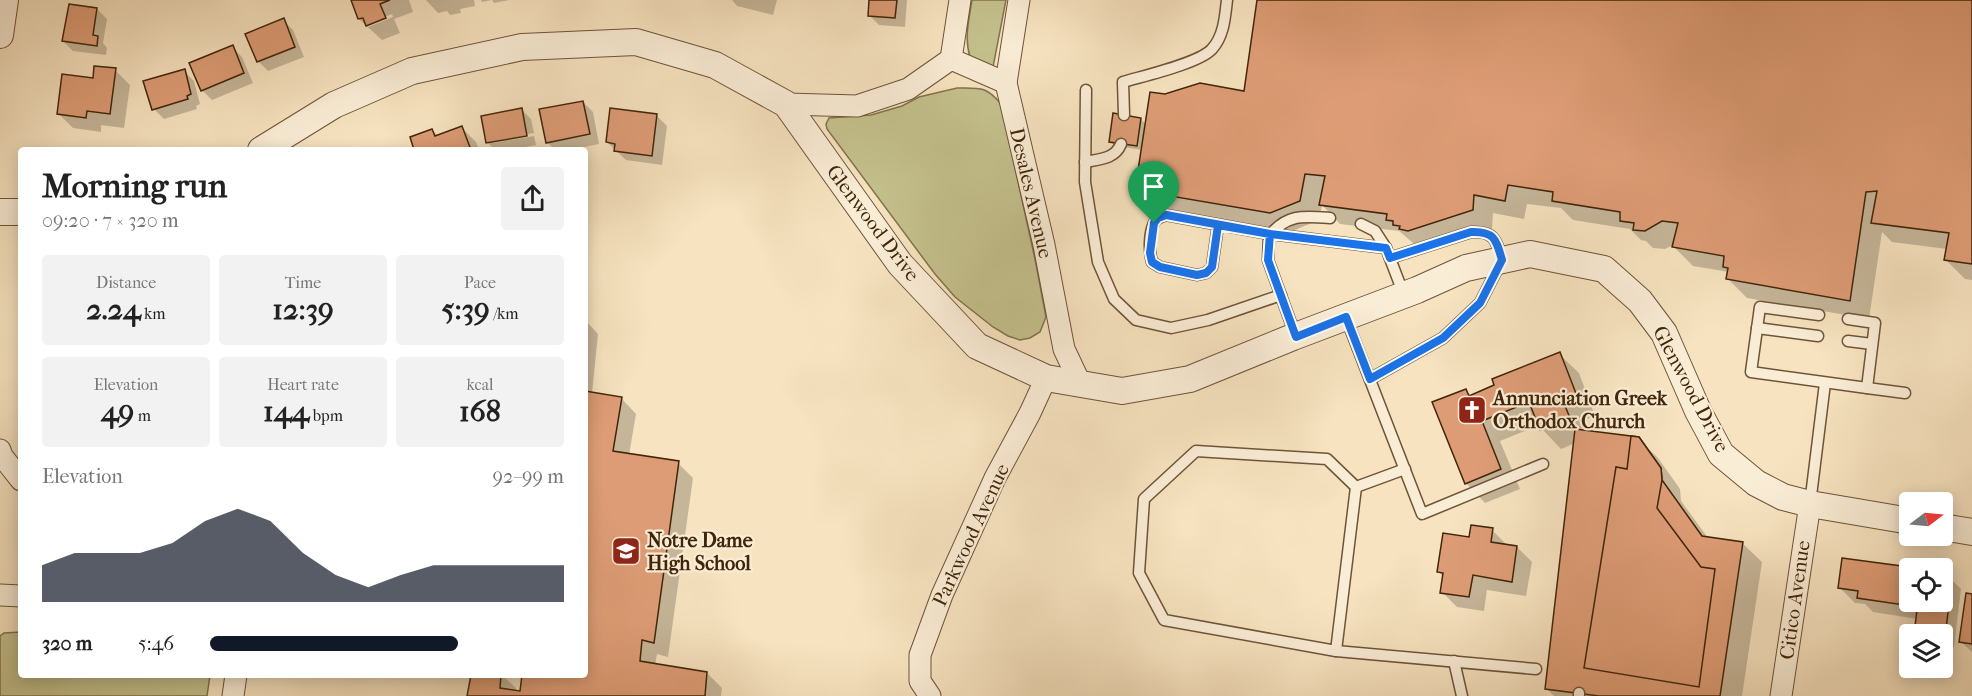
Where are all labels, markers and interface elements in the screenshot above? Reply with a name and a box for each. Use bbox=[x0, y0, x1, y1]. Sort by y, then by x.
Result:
street label: Desales Avenue bbox=[1005, 125, 1057, 261]
street label: Glenwood Drive bbox=[822, 160, 924, 286]
pin bbox=[1128, 161, 1179, 223]
text: Morning run bbox=[42, 167, 227, 206]
button: share bbox=[501, 167, 564, 230]
icon: arrive bbox=[1137, 170, 1170, 203]
text: 09:20 · 7 × 320 m bbox=[42, 209, 179, 232]
text: Distance bbox=[96, 273, 156, 292]
text: Time bbox=[285, 273, 321, 292]
text: Pace bbox=[464, 273, 496, 292]
text: 2.24 bbox=[86, 292, 141, 327]
text: 12:39 bbox=[272, 292, 334, 327]
text: 5:39 bbox=[441, 292, 490, 327]
text: km bbox=[141, 304, 166, 323]
text: /km bbox=[490, 304, 519, 323]
street label: Glenwood Drive bbox=[1648, 322, 1734, 456]
text: Elevation bbox=[94, 375, 158, 394]
text: Heart rate bbox=[267, 375, 339, 394]
text: kcal bbox=[467, 375, 493, 394]
place label: Annunciation Greek Orthodox Church bbox=[1491, 387, 1668, 433]
text: 49 bbox=[101, 394, 134, 429]
text: 144 bbox=[263, 394, 309, 429]
text: 168 bbox=[459, 394, 501, 429]
church icon: Annunciation Greek Orthodox Church bbox=[1456, 394, 1488, 426]
text: m bbox=[134, 406, 151, 425]
text: bpm bbox=[309, 406, 343, 425]
street label: Parkwood Avenue bbox=[928, 460, 1014, 610]
text: Elevation bbox=[42, 465, 123, 488]
text: 92–99 m bbox=[493, 465, 564, 488]
north arrow bbox=[1899, 492, 1953, 546]
map controls bbox=[1899, 492, 1953, 678]
place label: Notre Dame High School bbox=[647, 529, 753, 575]
school or university icon: Notre Dame High School bbox=[610, 535, 642, 567]
street label: Citico Avenue bbox=[1775, 539, 1815, 661]
button: locate bbox=[1899, 558, 1953, 612]
button: layers bbox=[1899, 624, 1953, 678]
text: 320 m bbox=[42, 632, 92, 655]
text: 5:46 bbox=[138, 632, 174, 655]

